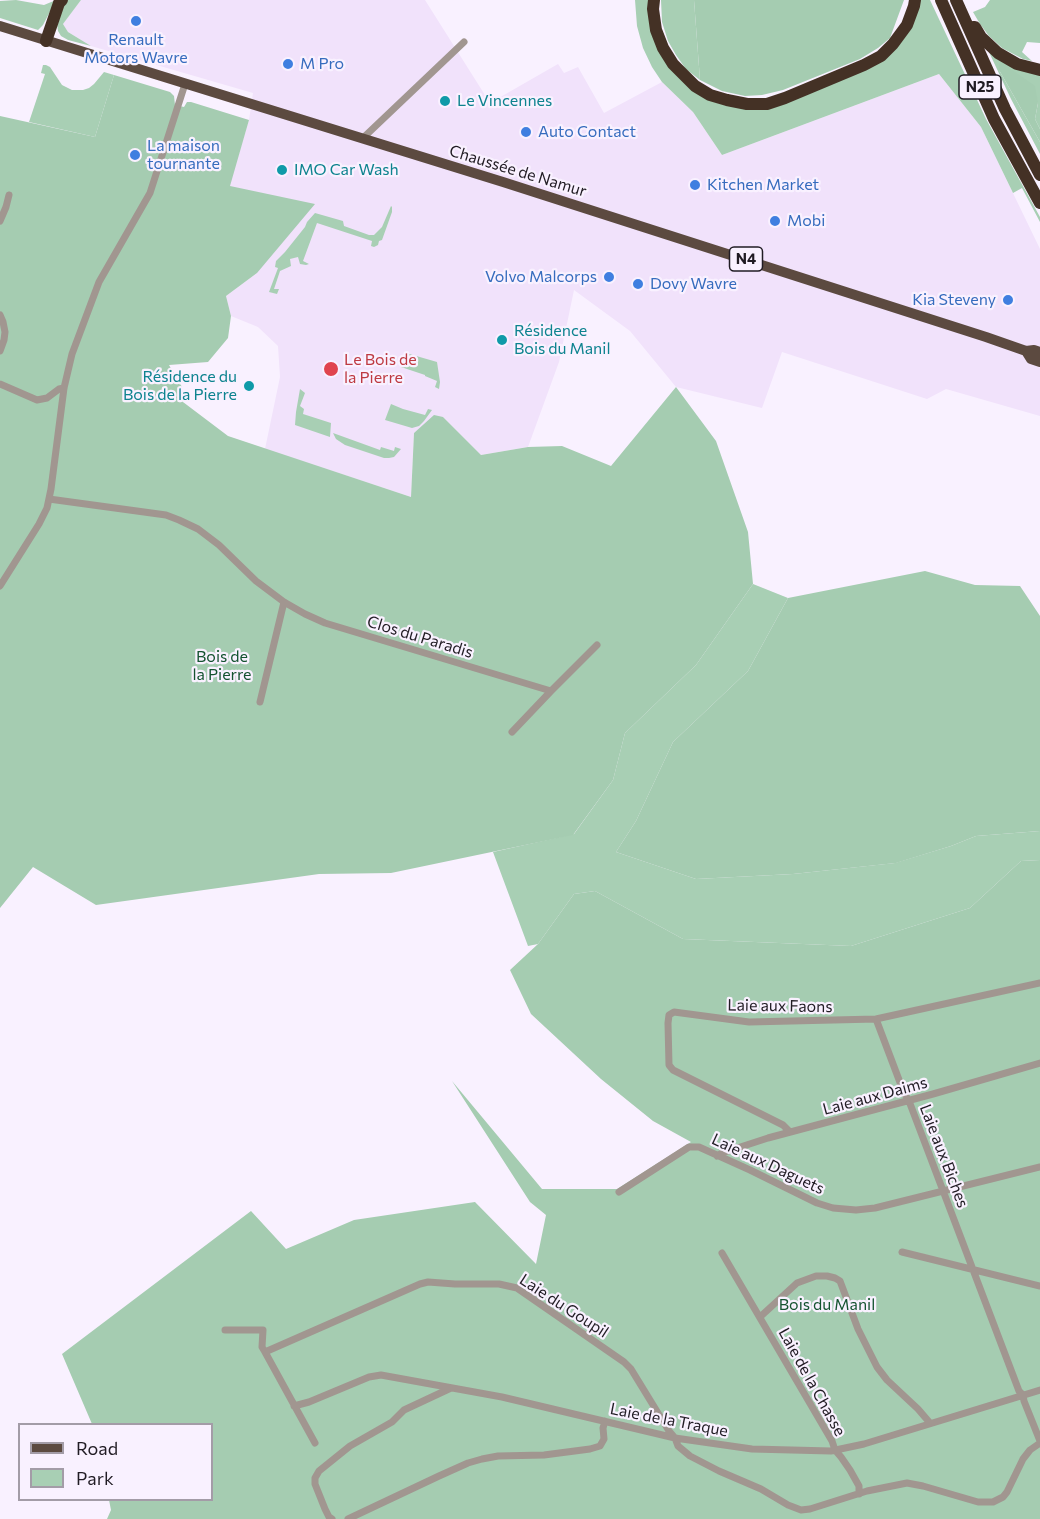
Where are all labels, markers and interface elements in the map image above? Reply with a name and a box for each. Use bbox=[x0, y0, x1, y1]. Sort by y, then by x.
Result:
marker: Renault Motors Wavre bbox=[129, 14, 143, 28]
place label: Renault Motors Wavre bbox=[84, 30, 188, 68]
place label: M Pro bbox=[300, 54, 344, 74]
marker: M Pro bbox=[281, 57, 295, 71]
road number: N25 bbox=[959, 75, 1001, 99]
place label: Le Vincennes bbox=[457, 91, 552, 111]
marker: Le Vincennes bbox=[438, 94, 452, 108]
place label: Auto Contact bbox=[538, 122, 636, 142]
marker: Auto Contact bbox=[519, 125, 533, 139]
place label: La maison tournante bbox=[147, 136, 220, 174]
street label: Chaussée de Namur bbox=[447, 141, 589, 201]
marker: La maison tournante bbox=[128, 148, 142, 162]
place label: IMO Car Wash bbox=[294, 160, 399, 180]
marker: IMO Car Wash bbox=[275, 163, 289, 177]
place label: Kitchen Market bbox=[707, 175, 819, 195]
marker: Kitchen Market bbox=[688, 178, 702, 192]
place label: Mobi bbox=[787, 211, 825, 231]
marker: Mobi bbox=[768, 214, 782, 228]
road number: N4 bbox=[730, 247, 762, 271]
place label: Volvo Malcorps bbox=[485, 267, 597, 287]
marker: Volvo Malcorps bbox=[602, 270, 616, 284]
place label: Dovy Wavre bbox=[650, 274, 737, 294]
marker: Dovy Wavre bbox=[631, 277, 645, 291]
place label: Kia Steveny bbox=[912, 290, 996, 310]
marker: Kia Steveny bbox=[1001, 293, 1015, 307]
place label: Résidence Bois du Manil bbox=[514, 321, 610, 359]
marker: Résidence Bois du Manil bbox=[495, 333, 509, 347]
place label: Le Bois de la Pierre bbox=[344, 350, 417, 388]
marker: Le Bois de la Pierre bbox=[322, 360, 340, 378]
place label: Résidence du Bois de la Pierre bbox=[123, 367, 237, 405]
marker: Résidence du Bois de la Pierre bbox=[242, 379, 256, 393]
street label: Clos du Paradis bbox=[365, 612, 475, 662]
park label: Bois de la Pierre bbox=[192, 647, 252, 685]
street label: Laie aux Faons bbox=[727, 995, 833, 1017]
street label: Laie aux Daims bbox=[821, 1073, 929, 1119]
street label: Laie aux Biches bbox=[915, 1102, 973, 1210]
street label: Laie aux Daguets bbox=[709, 1130, 827, 1198]
street label: Laie du Goupil bbox=[516, 1270, 612, 1342]
park label: Bois du Manil bbox=[779, 1295, 875, 1315]
street label: Laie de la Chasse bbox=[774, 1324, 850, 1440]
street label: Laie de la Traque bbox=[608, 1399, 730, 1441]
legend bbox=[18, 1423, 213, 1501]
text: Road bbox=[76, 1437, 118, 1459]
text: Park bbox=[76, 1467, 114, 1489]

